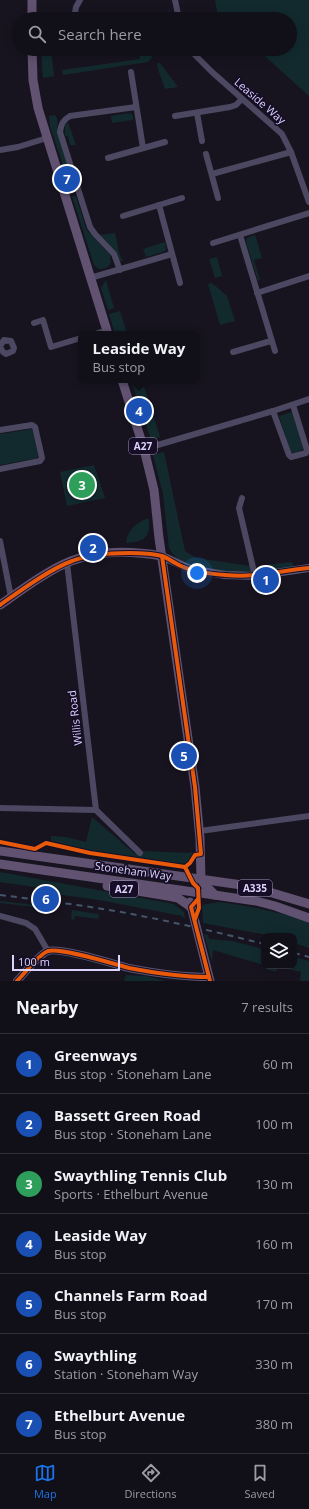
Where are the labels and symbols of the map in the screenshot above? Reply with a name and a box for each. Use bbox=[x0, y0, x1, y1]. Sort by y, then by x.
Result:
street label: Leaside Way bbox=[231, 74, 290, 127]
pin: 7 bbox=[54, 164, 80, 194]
pin: 4 bbox=[126, 396, 152, 426]
road number: A27 bbox=[129, 438, 157, 454]
pin: 3 bbox=[69, 470, 95, 500]
pin: 2 bbox=[80, 533, 106, 563]
your location bbox=[187, 563, 207, 583]
pin: 1 bbox=[253, 565, 279, 595]
street label: Willis Road bbox=[64, 690, 85, 747]
pin: 5 bbox=[171, 741, 197, 771]
street label: Stoneham Way bbox=[94, 858, 173, 883]
road number: A335 bbox=[238, 880, 272, 896]
road number: A27 bbox=[110, 881, 138, 897]
pin: 6 bbox=[33, 884, 59, 914]
scale bar bbox=[12, 953, 120, 972]

